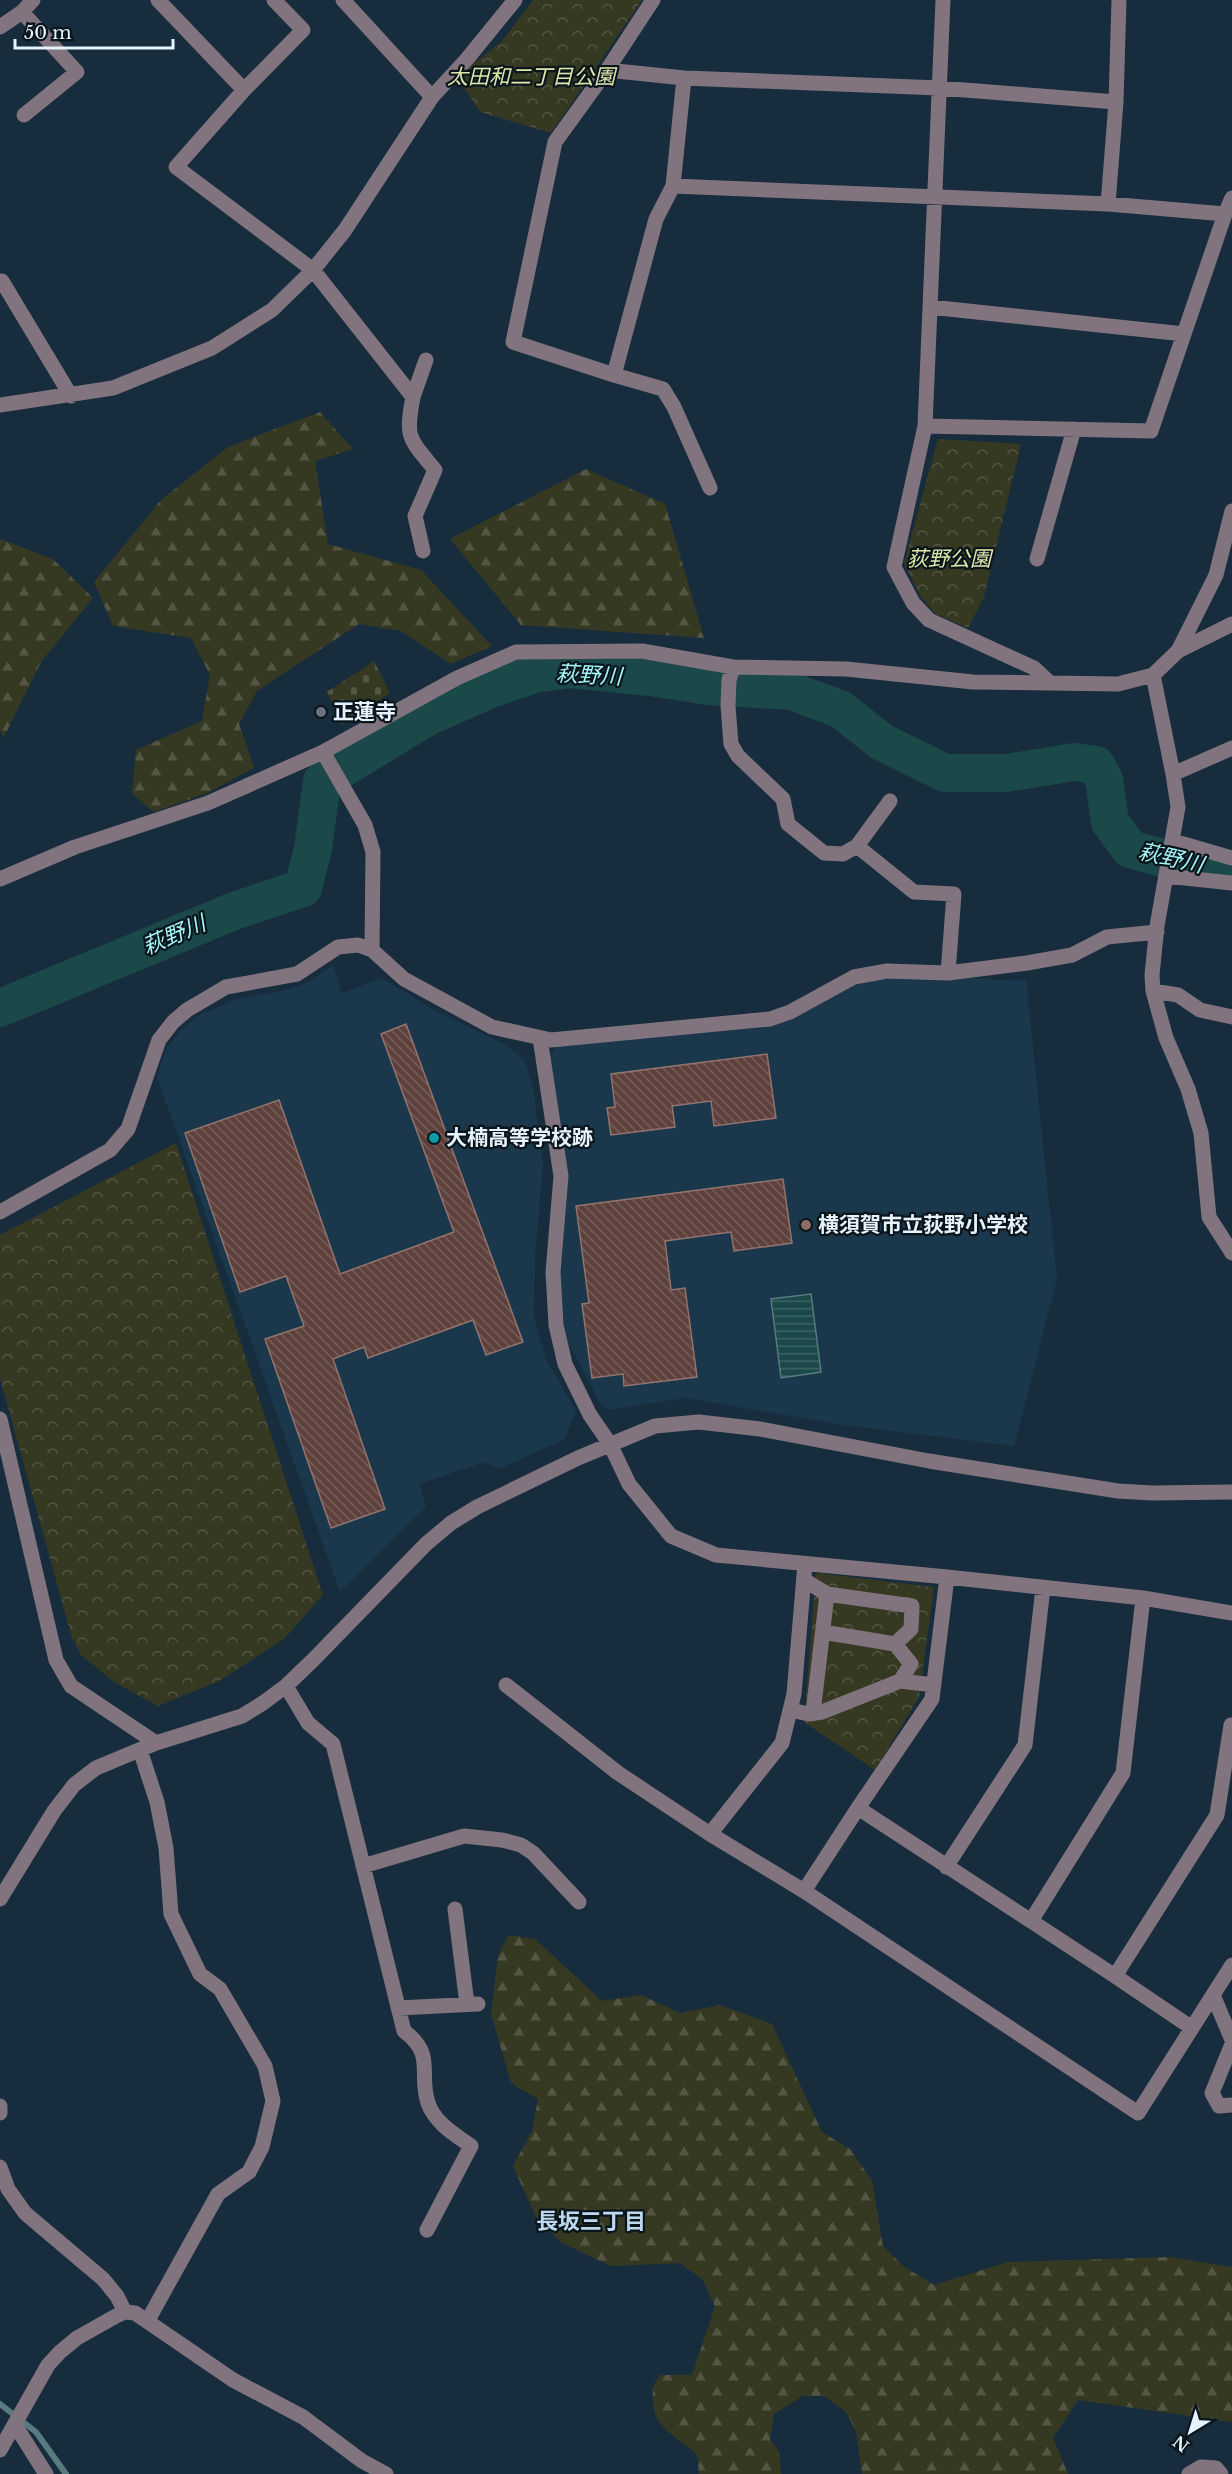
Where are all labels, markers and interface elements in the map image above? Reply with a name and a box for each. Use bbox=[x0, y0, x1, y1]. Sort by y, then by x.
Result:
scale bar bbox=[15, 12, 172, 50]
text: 50 m bbox=[24, 22, 72, 44]
park label: 太田和二丁目公園 bbox=[447, 64, 618, 90]
park label: 荻野公園 bbox=[907, 546, 994, 572]
water label: 萩野川 bbox=[555, 660, 625, 690]
place label: 正蓮寺 bbox=[333, 699, 396, 725]
marker: 正蓮寺 bbox=[314, 705, 328, 719]
water label: 萩野川 bbox=[1136, 837, 1208, 879]
water label: 萩野川 bbox=[138, 909, 211, 960]
place label: 大楠高等学校跡 bbox=[446, 1125, 593, 1151]
marker: 大楠高等学校跡 bbox=[427, 1131, 441, 1145]
place label: 横須賀市立荻野小学校 bbox=[818, 1212, 1028, 1238]
marker: 横須賀市立荻野小学校 bbox=[799, 1218, 813, 1232]
district label: 長坂三丁目 bbox=[536, 2208, 646, 2235]
north arrow bbox=[1160, 2402, 1220, 2462]
text: N bbox=[1169, 2431, 1193, 2456]

